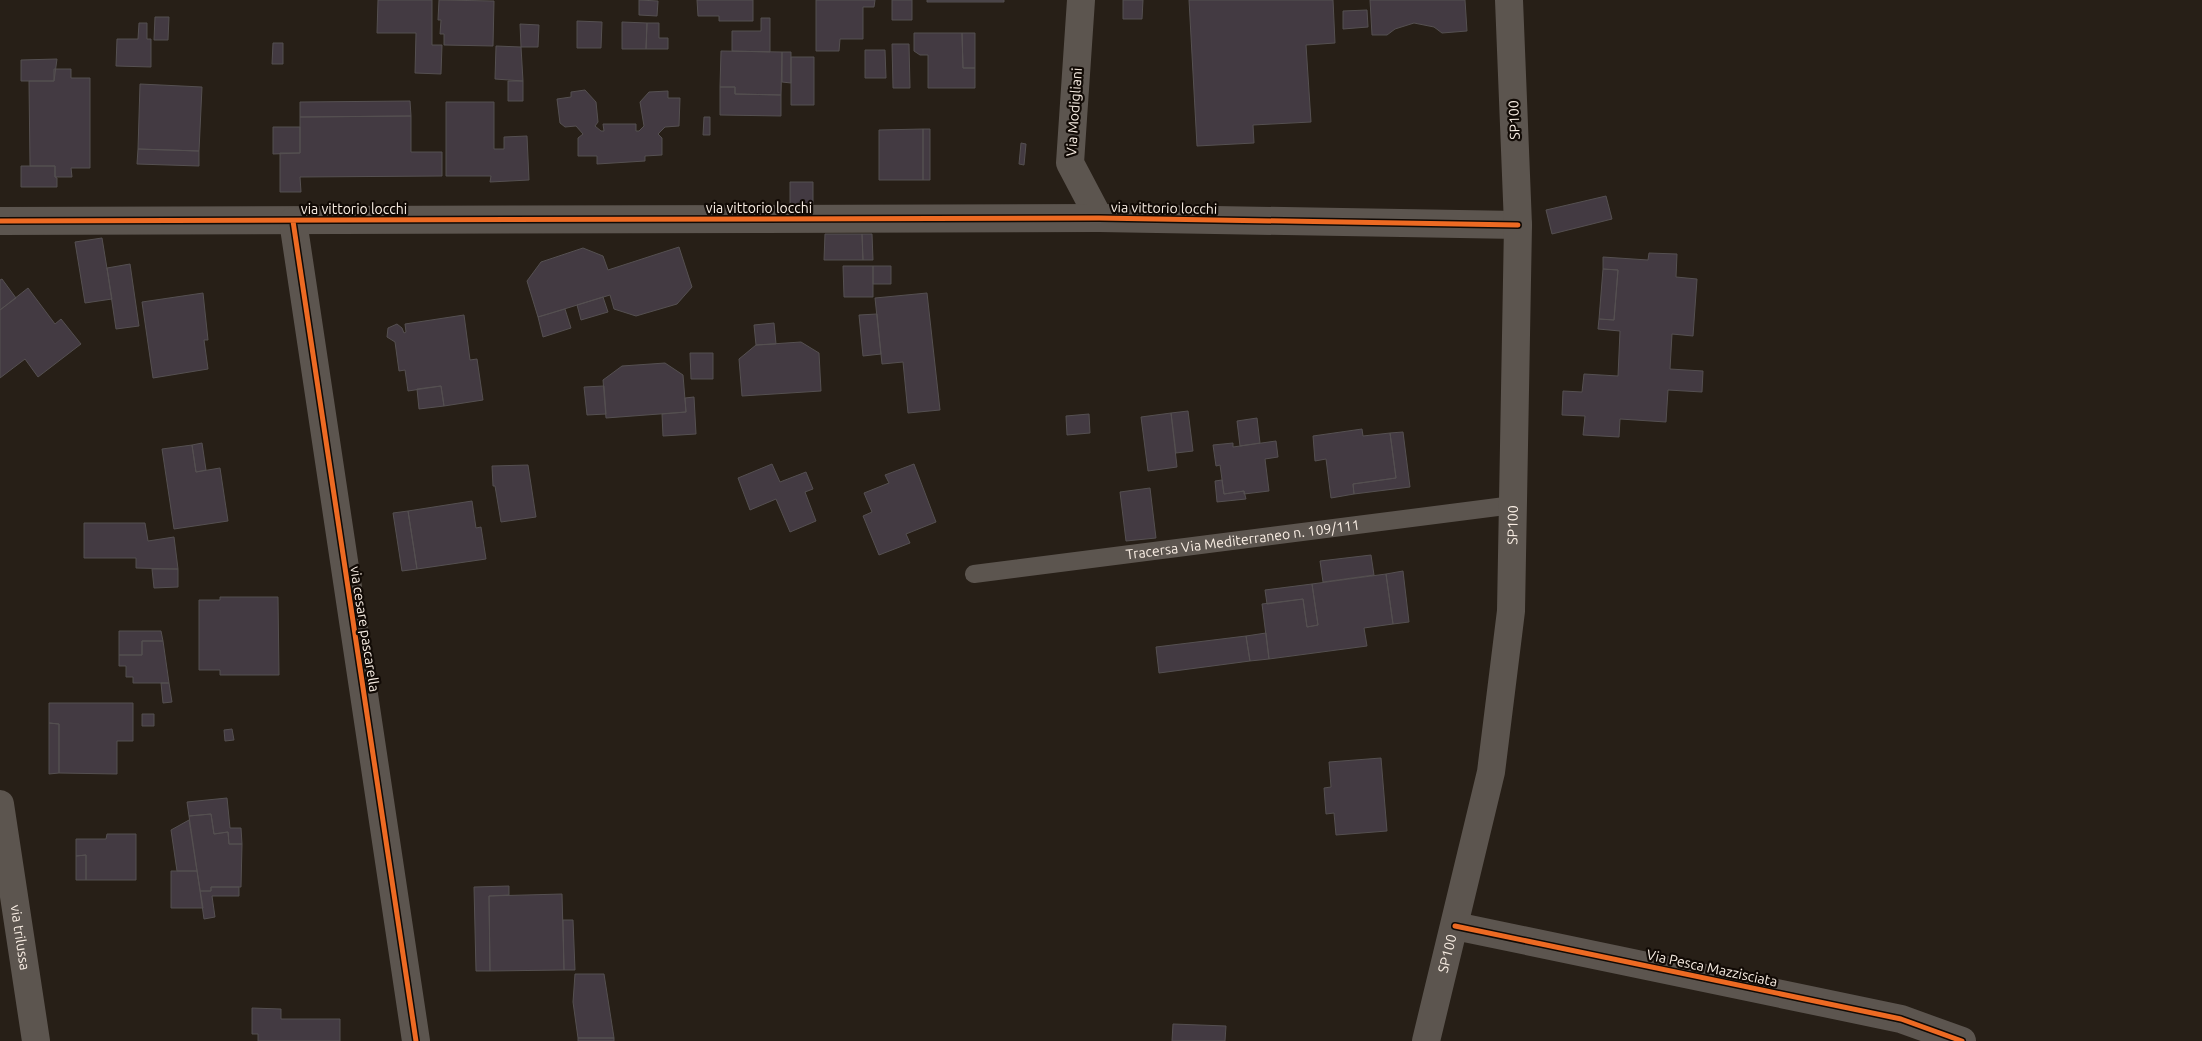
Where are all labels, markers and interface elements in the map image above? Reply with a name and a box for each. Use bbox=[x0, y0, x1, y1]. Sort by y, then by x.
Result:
street label: Via Modigliani bbox=[1063, 67, 1085, 157]
street label: SP100 bbox=[1505, 100, 1523, 140]
street label: via vittorio locchi bbox=[1111, 199, 1217, 217]
street label: via vittorio locchi bbox=[706, 200, 812, 216]
street label: via vittorio locchi bbox=[301, 201, 407, 217]
street label: SP100 bbox=[1504, 505, 1521, 545]
street label: Tracersa Via Mediterraneo n. 109/111 bbox=[1125, 517, 1361, 563]
street label: via cesare pascarella bbox=[347, 565, 383, 693]
street label: via trilussa bbox=[7, 904, 33, 971]
street label: SP100 bbox=[1435, 932, 1460, 975]
street label: Via Pesca Mazzisciata bbox=[1645, 946, 1779, 990]

